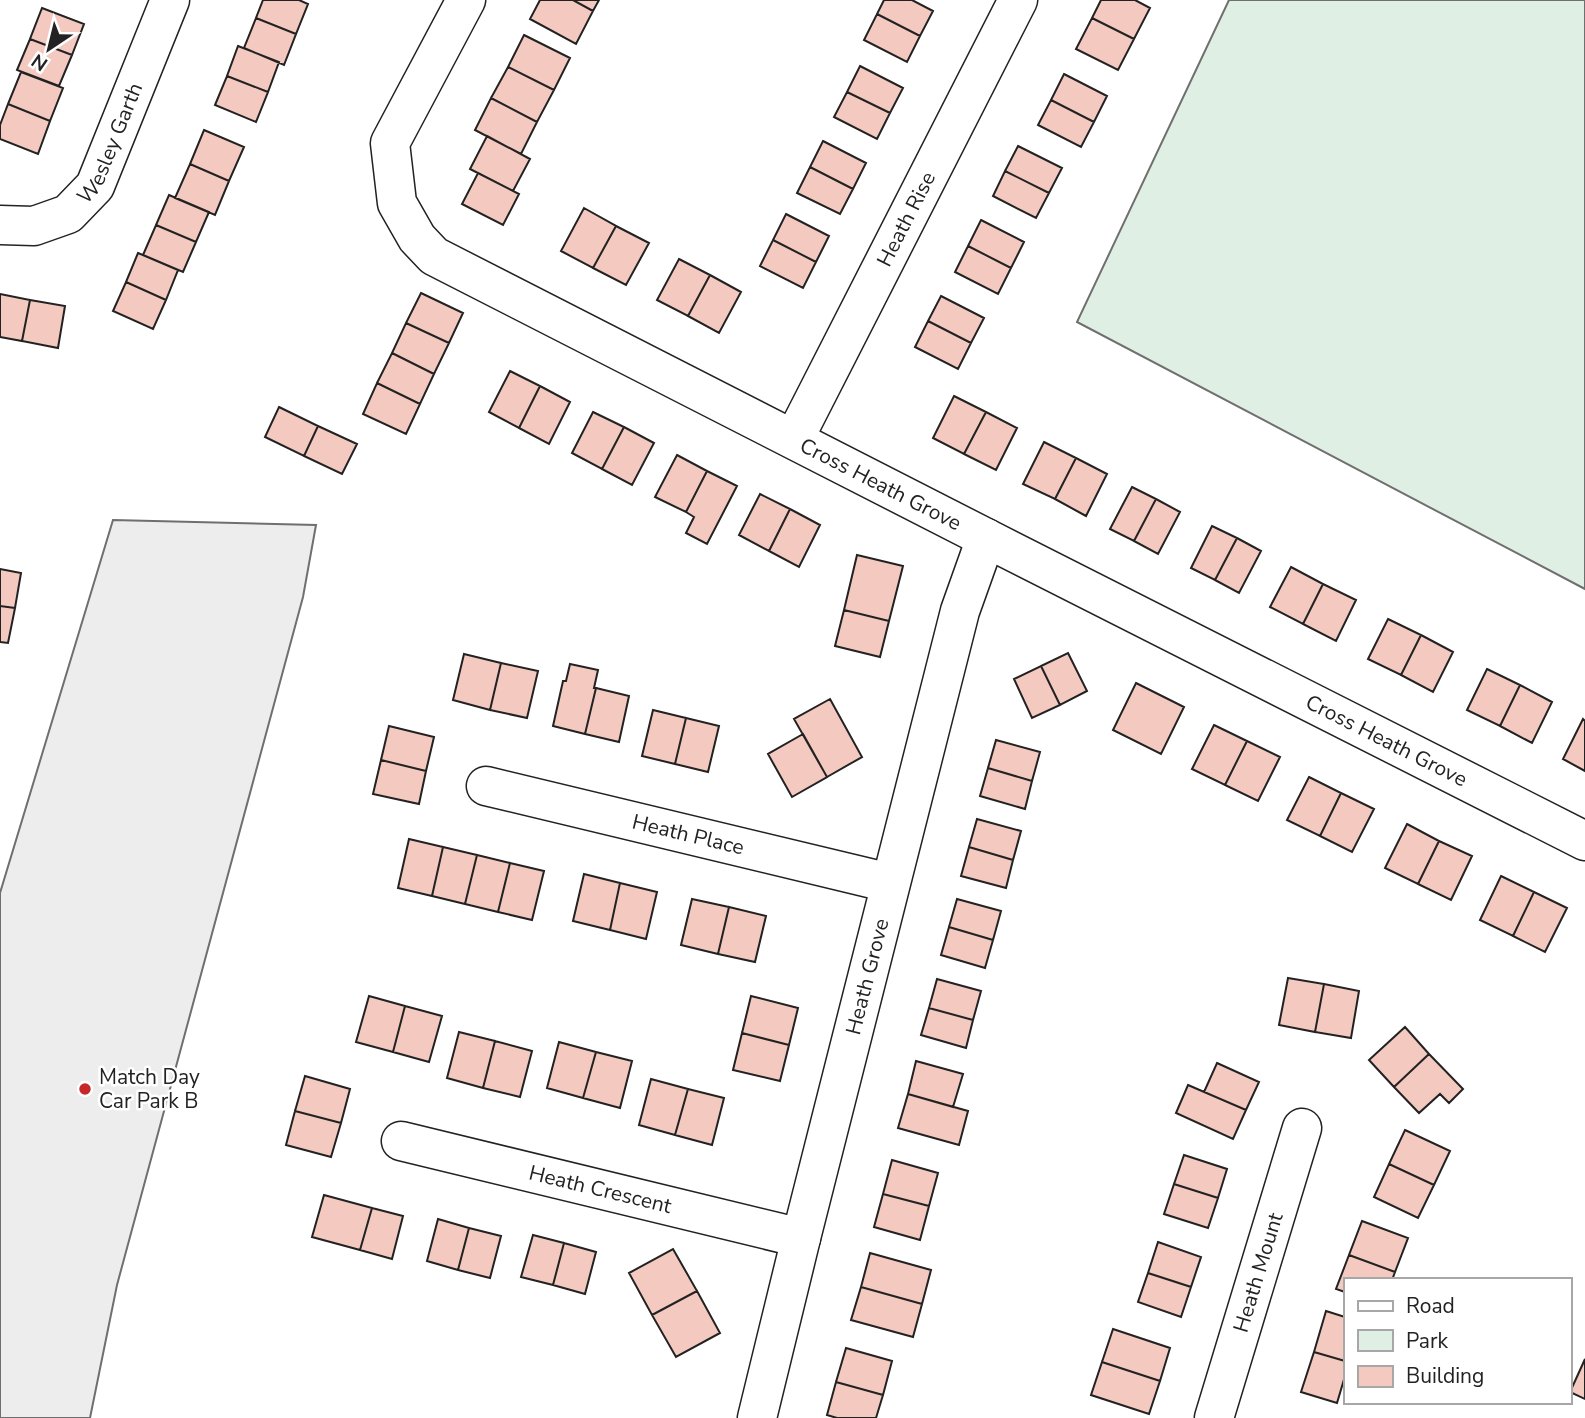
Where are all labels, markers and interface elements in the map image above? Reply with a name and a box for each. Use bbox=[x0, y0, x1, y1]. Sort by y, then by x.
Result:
north arrow bbox=[14, 14, 84, 84]
text: N bbox=[27, 47, 53, 77]
street label: Wesley Garth bbox=[71, 79, 149, 210]
street label: Heath Rise bbox=[870, 167, 942, 271]
street label: Cross Heath Grove bbox=[795, 431, 966, 537]
street label: Cross Heath Grove bbox=[1301, 688, 1472, 793]
street label: Heath Place bbox=[629, 808, 747, 862]
street label: Heath Grove bbox=[839, 915, 895, 1038]
place label: Match Day Car Park B bbox=[99, 1063, 200, 1115]
marker: Match Day Car Park B bbox=[77, 1081, 93, 1097]
street label: Heath Crescent bbox=[526, 1159, 675, 1220]
street label: Heath Mount bbox=[1227, 1209, 1290, 1336]
legend bbox=[1344, 1278, 1571, 1404]
text: Road bbox=[1406, 1292, 1455, 1320]
text: Park bbox=[1406, 1327, 1448, 1355]
text: Building bbox=[1406, 1362, 1484, 1390]

